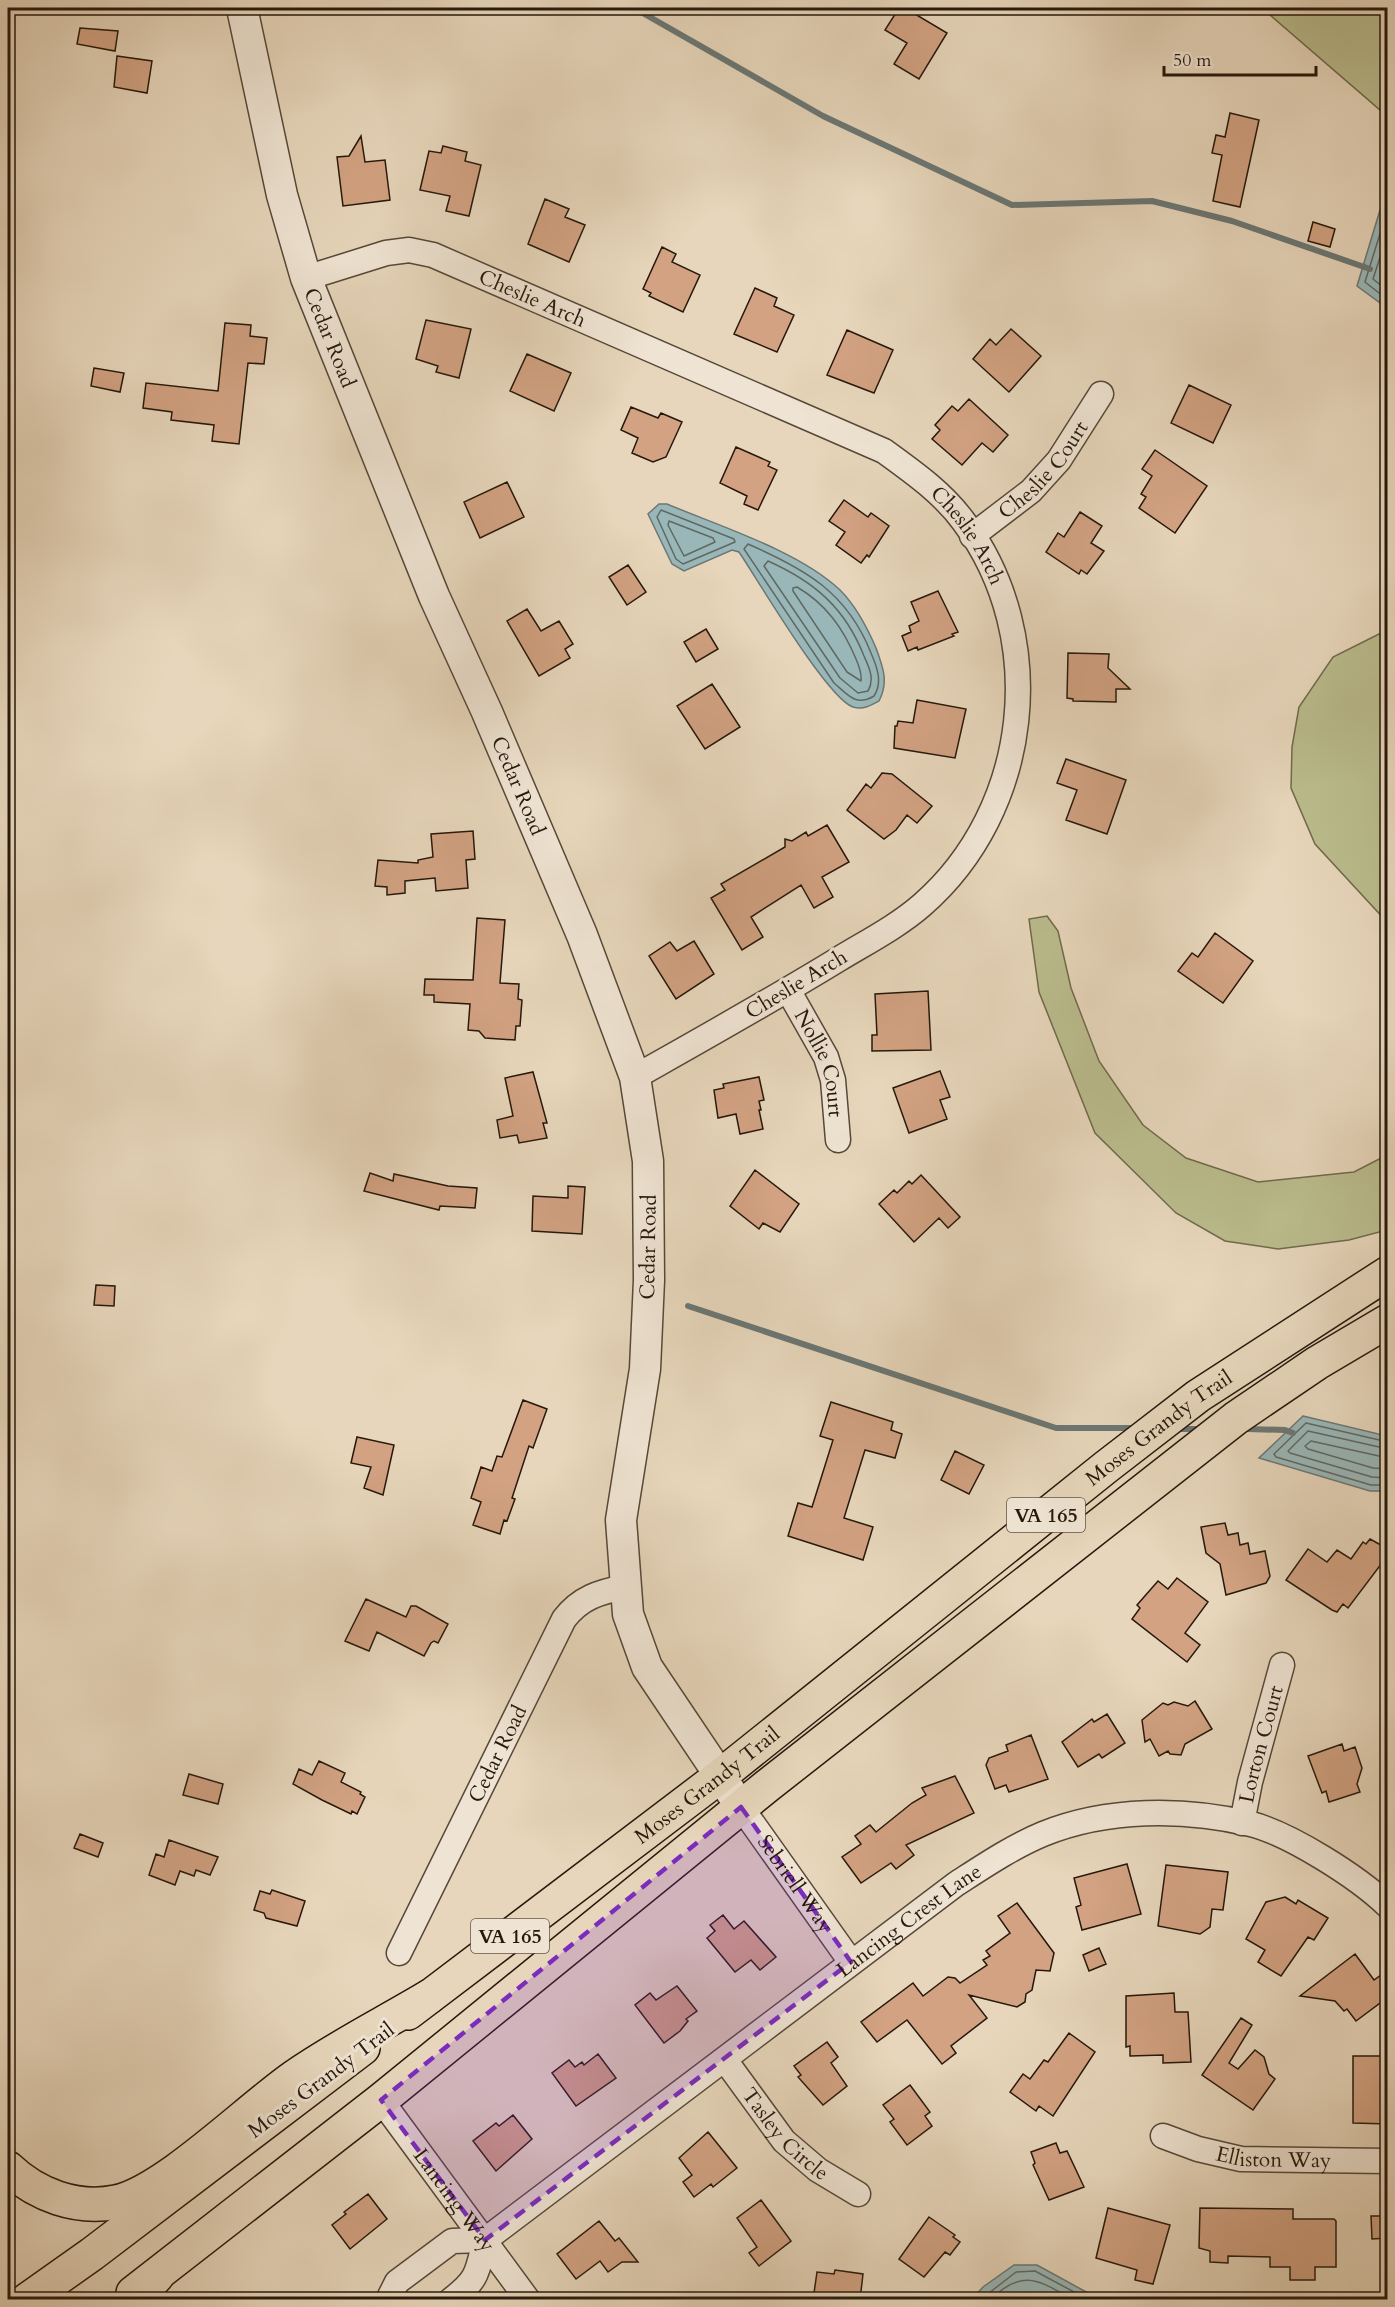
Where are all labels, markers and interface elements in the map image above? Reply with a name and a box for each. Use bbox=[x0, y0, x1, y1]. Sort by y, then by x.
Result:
scale bar bbox=[1164, 39, 1316, 77]
text: 50 m bbox=[1173, 48, 1212, 73]
street label: Cheslie Arch bbox=[474, 263, 591, 335]
street label: Cedar Road bbox=[296, 284, 363, 392]
street label: Cheslie Court bbox=[992, 415, 1095, 526]
street label: Cheslie Arch bbox=[924, 480, 1011, 590]
street label: Cedar Road bbox=[484, 732, 552, 840]
street label: Cheslie Arch bbox=[740, 942, 853, 1026]
street label: Nollie Court bbox=[787, 1004, 850, 1119]
street label: Cedar Road bbox=[633, 1194, 664, 1300]
street label: Moses Grandy Trail bbox=[1079, 1364, 1238, 1493]
road number: VA 165 bbox=[1007, 1498, 1085, 1532]
street label: Lorton Court bbox=[1232, 1682, 1291, 1806]
street label: Cedar Road bbox=[461, 1701, 534, 1808]
street label: Moses Grandy Trail bbox=[629, 1720, 786, 1851]
street label: Sebriell Way bbox=[750, 1829, 840, 1939]
street label: Lancing Crest Lane bbox=[831, 1857, 987, 1984]
road number: VA 165 bbox=[471, 1919, 549, 1953]
street label: Moses Grandy Trail bbox=[242, 2016, 401, 2145]
street label: Tasley Circle bbox=[735, 2082, 834, 2188]
street label: Elliston Way bbox=[1213, 2140, 1331, 2175]
street label: Lancing Way bbox=[406, 2142, 502, 2258]

